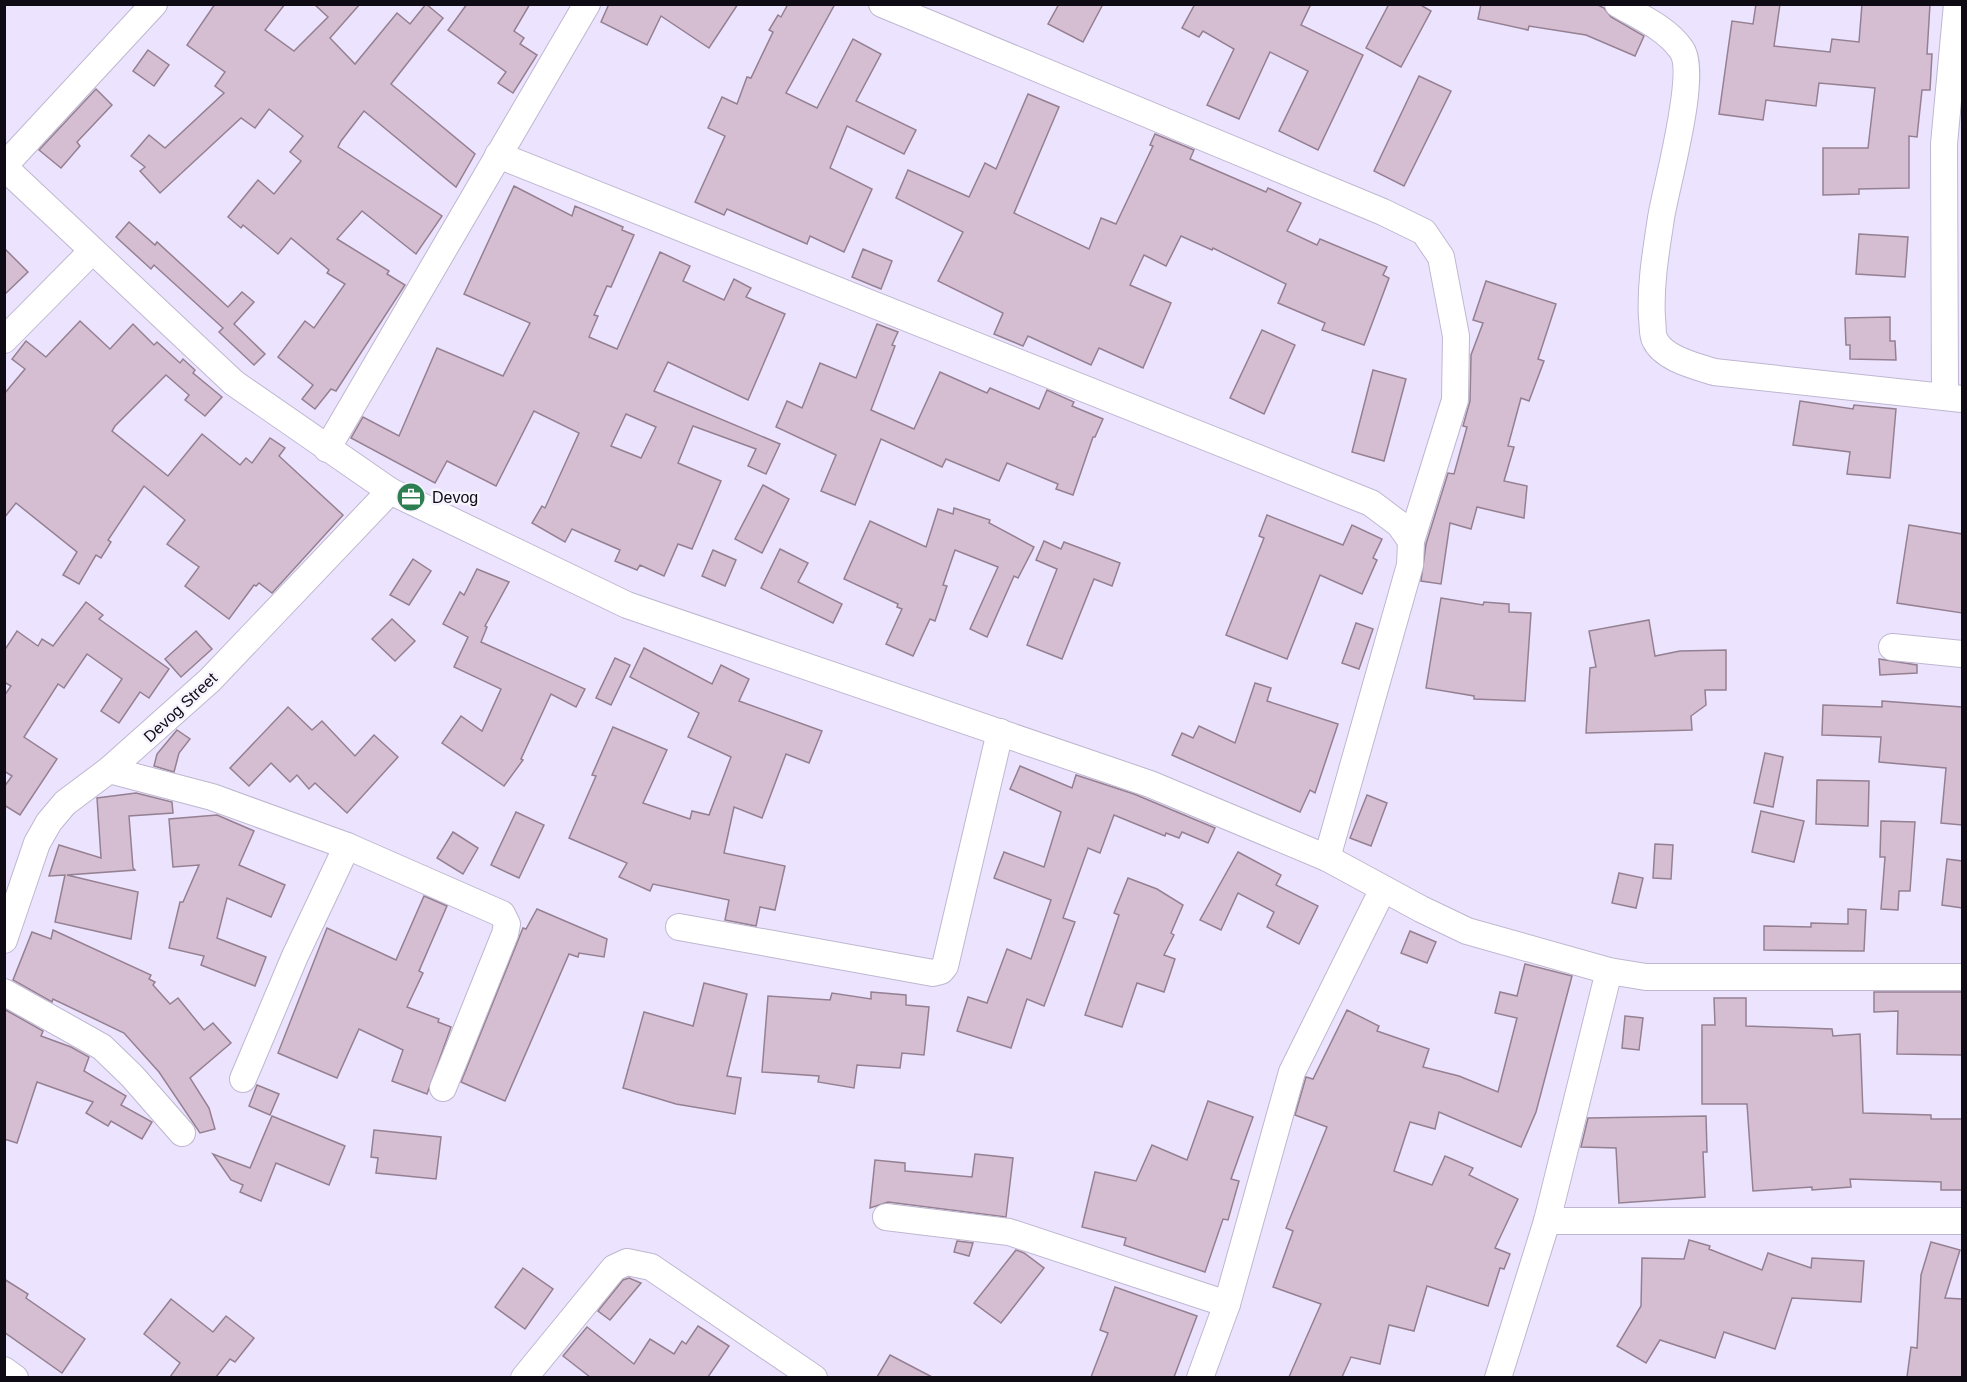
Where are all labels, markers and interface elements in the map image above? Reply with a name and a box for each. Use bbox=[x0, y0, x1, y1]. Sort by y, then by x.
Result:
office icon: Devog bbox=[395, 481, 427, 513]
place label: Devog bbox=[432, 489, 478, 506]
street label: Devog Street bbox=[140, 669, 221, 745]

